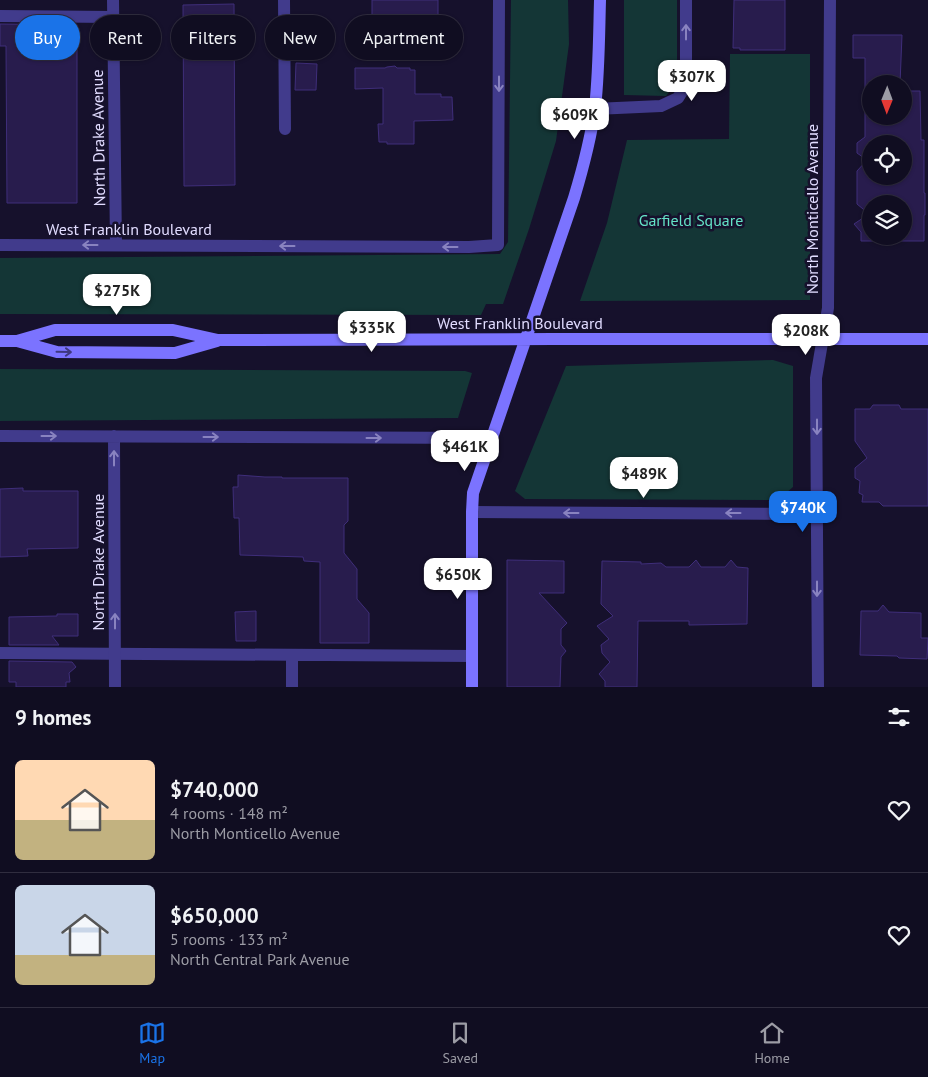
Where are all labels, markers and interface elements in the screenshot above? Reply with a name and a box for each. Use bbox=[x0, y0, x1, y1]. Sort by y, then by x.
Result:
chip: Buy bbox=[15, 15, 80, 60]
chip: Rent bbox=[90, 15, 161, 60]
chip: Filters bbox=[171, 15, 255, 60]
chip: New bbox=[265, 15, 335, 60]
chip: Apartment bbox=[345, 15, 463, 60]
one-way arrow bbox=[681, 24, 691, 40]
pin: $307K bbox=[657, 59, 727, 102]
text: $307K bbox=[669, 66, 715, 86]
street label: North Drake Avenue bbox=[87, 69, 109, 207]
one-way arrow bbox=[494, 75, 504, 91]
north arrow bbox=[862, 75, 912, 125]
map controls bbox=[862, 75, 912, 245]
pin: $609K bbox=[540, 98, 610, 140]
text: $609K bbox=[552, 104, 598, 124]
street label: North Monticello Avenue bbox=[802, 124, 822, 294]
button: locate bbox=[862, 135, 912, 185]
button: layers bbox=[862, 195, 912, 245]
park label: Garfield Square bbox=[639, 210, 743, 230]
street label: West Franklin Boulevard bbox=[46, 219, 212, 239]
one-way arrow bbox=[82, 240, 98, 250]
one-way arrow bbox=[279, 241, 296, 251]
one-way arrow bbox=[442, 242, 458, 252]
pin: $275K bbox=[82, 274, 152, 316]
text: $275K bbox=[94, 280, 140, 300]
pin: $335K bbox=[337, 310, 407, 353]
street label: West Franklin Boulevard bbox=[437, 313, 603, 333]
pin: $208K bbox=[771, 314, 841, 356]
text: $335K bbox=[349, 317, 395, 337]
text: $208K bbox=[783, 320, 829, 340]
one-way arrow bbox=[56, 347, 72, 357]
one-way arrow bbox=[812, 418, 822, 435]
pin: $461K bbox=[430, 430, 500, 472]
one-way arrow bbox=[40, 431, 56, 441]
one-way arrow bbox=[202, 432, 219, 442]
one-way arrow bbox=[365, 433, 381, 443]
text: $461K bbox=[442, 436, 488, 456]
one-way arrow bbox=[109, 451, 119, 467]
pin: $489K bbox=[609, 456, 679, 499]
text: $489K bbox=[621, 463, 667, 483]
pin: $740K bbox=[768, 490, 838, 533]
street label: North Drake Avenue bbox=[88, 494, 108, 630]
text: $740K bbox=[780, 497, 826, 517]
one-way arrow bbox=[563, 508, 579, 518]
one-way arrow bbox=[725, 508, 742, 518]
pin: $650K bbox=[423, 558, 493, 600]
text: $650K bbox=[435, 564, 481, 584]
one-way arrow bbox=[812, 581, 822, 597]
one-way arrow bbox=[110, 613, 120, 630]
icon: filters bbox=[885, 703, 913, 731]
text: 9 homes bbox=[15, 704, 91, 731]
text: $740,000 bbox=[170, 776, 259, 803]
icon: home bbox=[55, 780, 115, 840]
icon: heart bbox=[885, 796, 913, 824]
text: 4 rooms · 148 m² bbox=[170, 803, 288, 823]
text: North Monticello Avenue bbox=[170, 823, 340, 843]
text: $650,000 bbox=[170, 902, 259, 929]
icon: home bbox=[55, 905, 115, 965]
icon: heart bbox=[885, 921, 913, 949]
text: 5 rooms · 133 m² bbox=[170, 929, 288, 949]
text: North Central Park Avenue bbox=[170, 949, 350, 969]
tab: Map bbox=[138, 1019, 166, 1067]
tab: Saved bbox=[442, 1019, 478, 1067]
tab: Home bbox=[754, 1019, 790, 1067]

